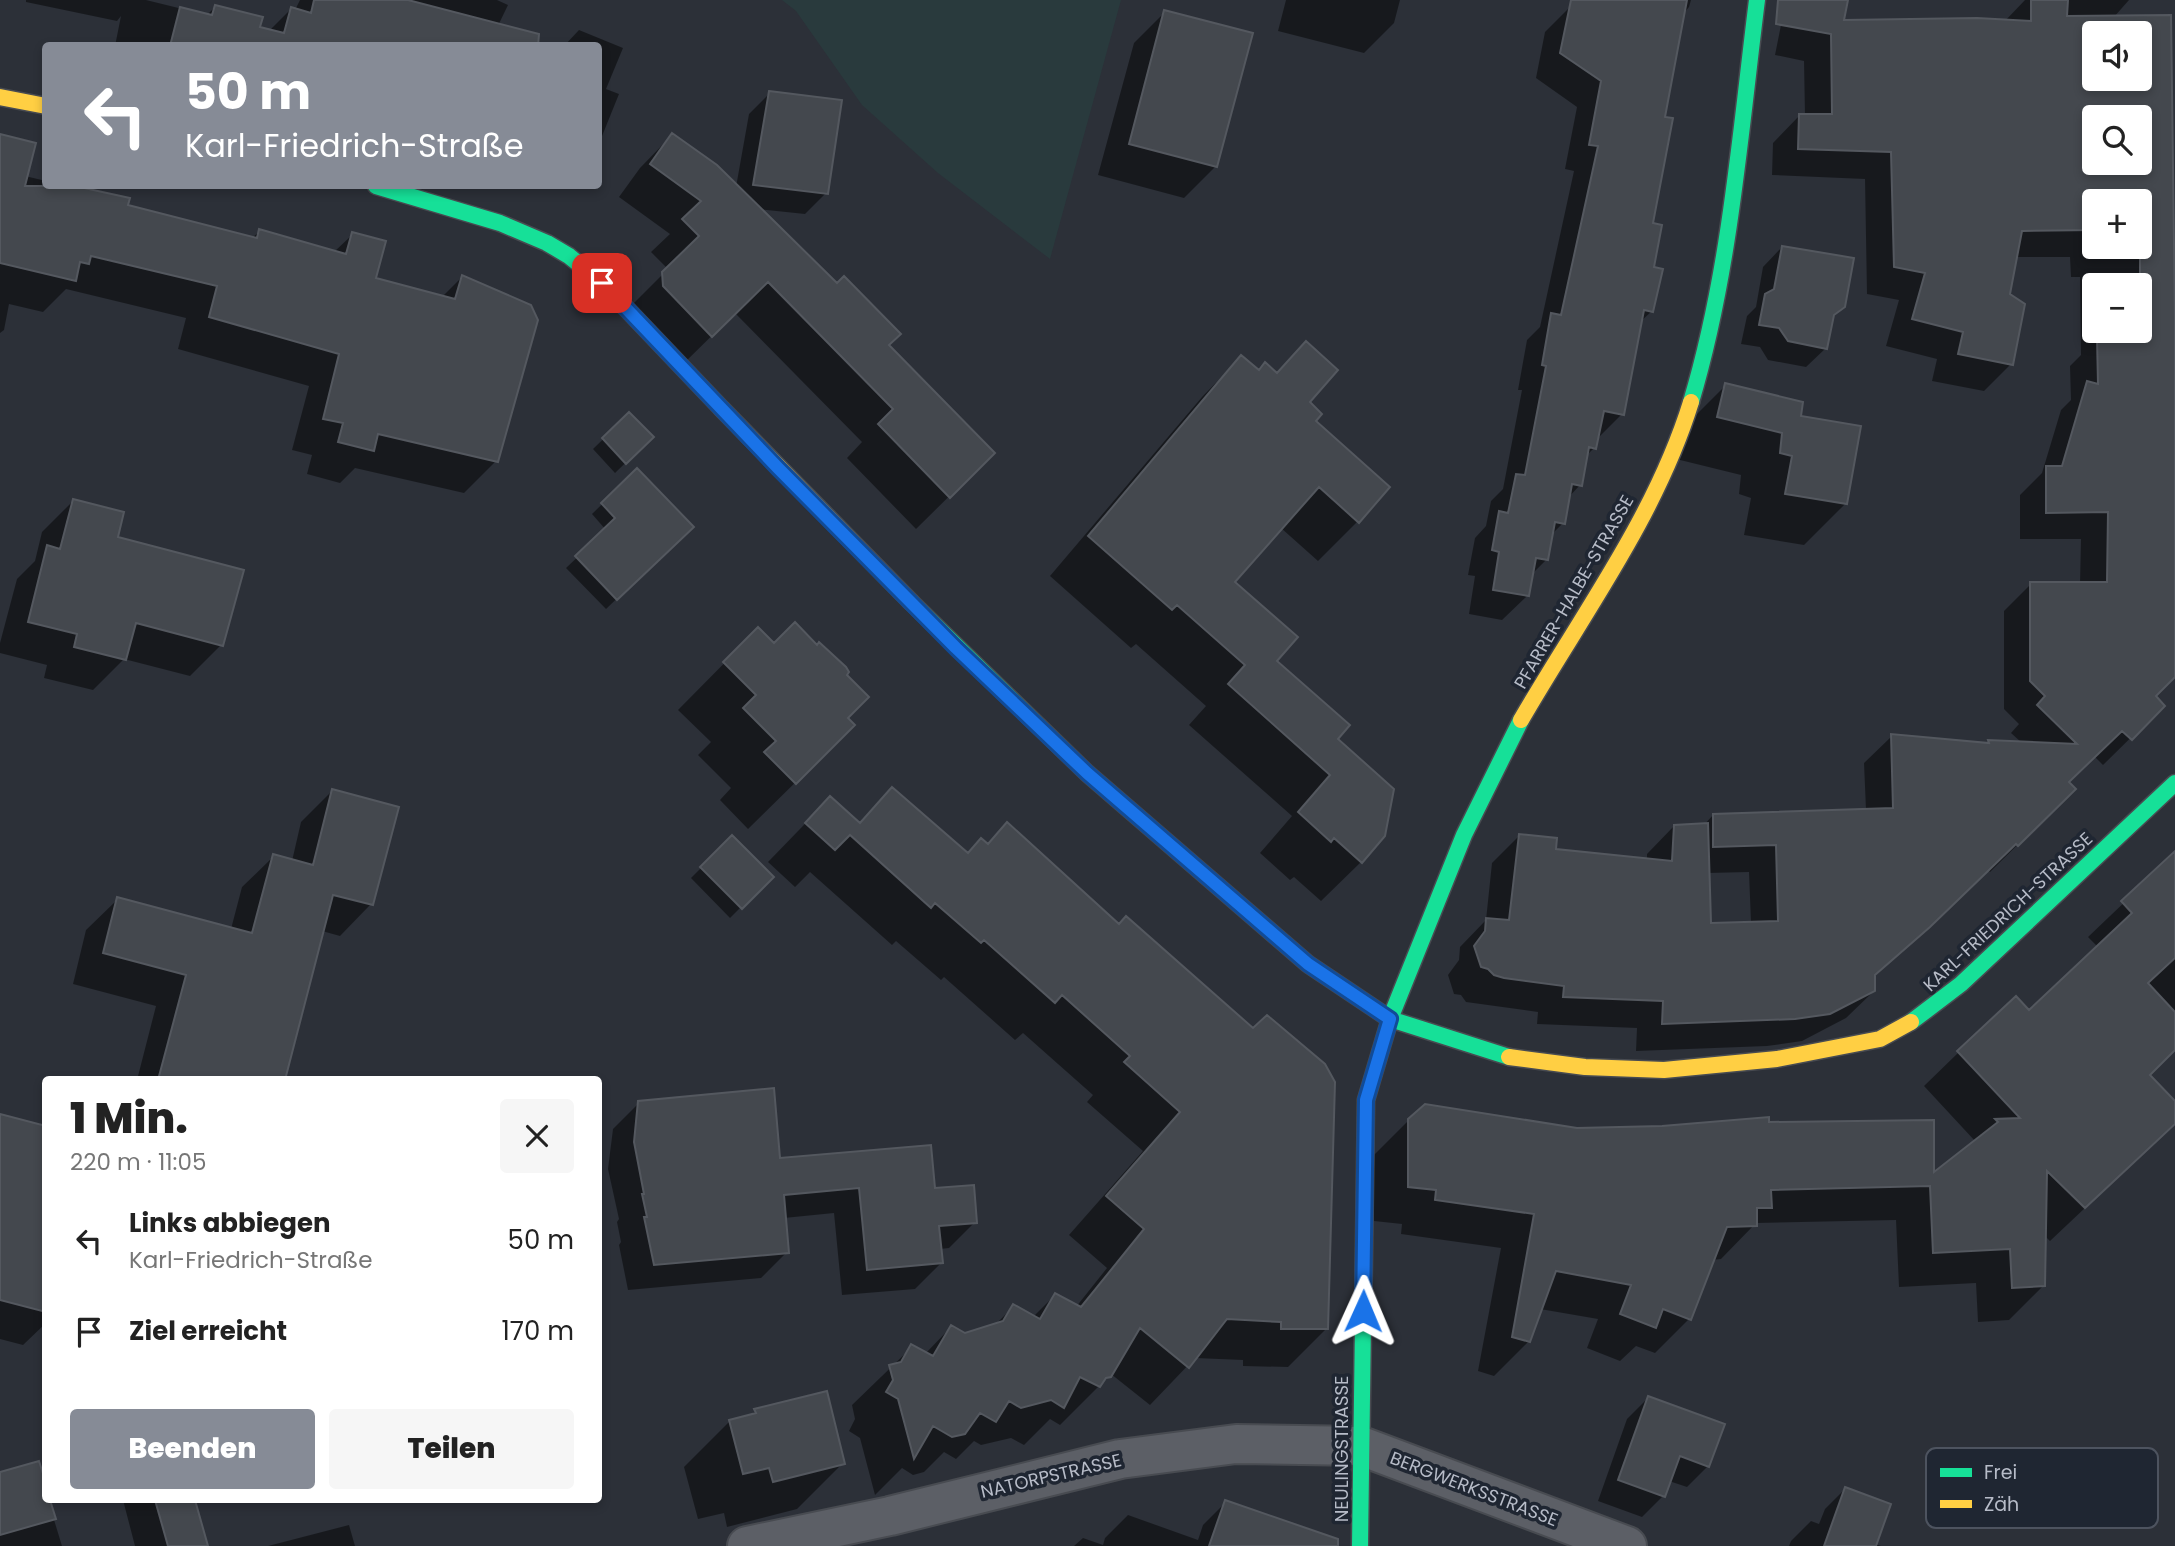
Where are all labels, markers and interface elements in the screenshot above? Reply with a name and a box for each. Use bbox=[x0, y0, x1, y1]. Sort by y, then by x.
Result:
map controls bbox=[2082, 21, 2152, 343]
button: sound bbox=[2082, 21, 2152, 91]
text: 50 m bbox=[185, 58, 311, 126]
icon: left bbox=[70, 70, 161, 161]
button: search bbox=[2082, 105, 2152, 175]
text: Karl-Friedrich-Straße bbox=[185, 123, 524, 168]
button: + bbox=[2082, 189, 2152, 259]
pin bbox=[572, 253, 632, 313]
icon: arrive bbox=[583, 264, 621, 302]
button: − bbox=[2082, 273, 2152, 343]
street label: PFARRER-HALBE-STRASSE bbox=[1508, 490, 1639, 693]
street label: KARL-FRIEDRICH-STRASSE bbox=[1917, 826, 2098, 997]
text: 1 Min. bbox=[70, 1089, 188, 1148]
button: close bbox=[500, 1099, 574, 1173]
text: 220 m · 11:05 bbox=[70, 1146, 206, 1178]
text: Links abbiegen bbox=[129, 1205, 331, 1241]
icon: left bbox=[70, 1222, 108, 1260]
text: 50 m bbox=[508, 1222, 574, 1258]
text: Karl-Friedrich-Straße bbox=[129, 1244, 372, 1276]
position arrow bbox=[1326, 1274, 1400, 1348]
icon: arrive bbox=[70, 1313, 108, 1351]
text: Ziel erreicht bbox=[129, 1313, 287, 1349]
text: 170 m bbox=[501, 1313, 574, 1349]
street label: NEULINGSTRASSE bbox=[1329, 1376, 1354, 1522]
button: Beenden bbox=[70, 1409, 315, 1489]
button: Teilen bbox=[329, 1409, 574, 1489]
street label: BERGWERKSSTRASSE bbox=[1387, 1445, 1562, 1532]
street label: NATORPSTRASSE bbox=[978, 1447, 1124, 1504]
legend bbox=[1926, 1448, 2158, 1528]
text: Frei bbox=[1984, 1459, 2017, 1486]
text: Zäh bbox=[1984, 1491, 2019, 1518]

